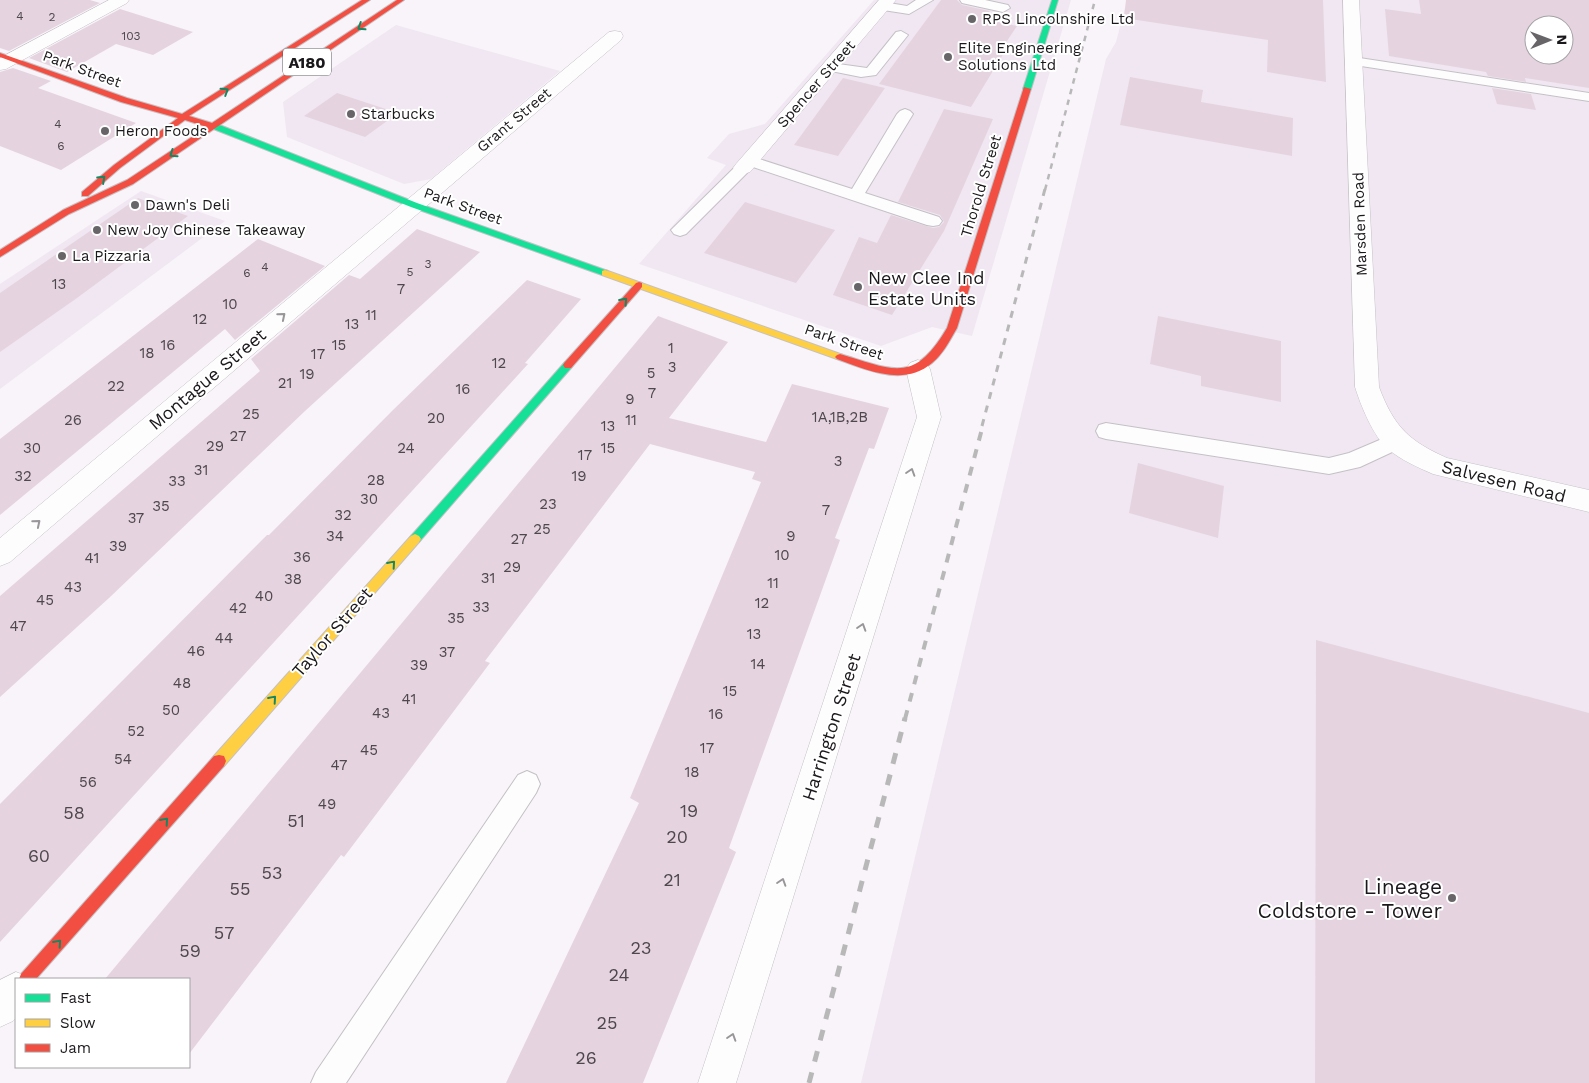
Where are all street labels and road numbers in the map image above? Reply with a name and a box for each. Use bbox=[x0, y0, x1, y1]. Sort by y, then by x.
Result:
street label: Spencer Street bbox=[773, 36, 859, 131]
street label: Park Street bbox=[40, 46, 124, 92]
road number: A180 bbox=[283, 48, 331, 76]
street label: Grant Street bbox=[473, 83, 555, 156]
street label: Thorold Street bbox=[957, 132, 1005, 239]
street label: Marsden Road bbox=[1349, 172, 1371, 276]
street label: Park Street bbox=[421, 183, 505, 229]
street label: Park Street bbox=[802, 320, 886, 364]
street label: Montague Street bbox=[144, 324, 270, 434]
street label: Salvesen Road bbox=[1440, 455, 1568, 507]
street label: Taylor Street bbox=[287, 583, 377, 681]
street label: Harrington Street bbox=[797, 650, 865, 803]

